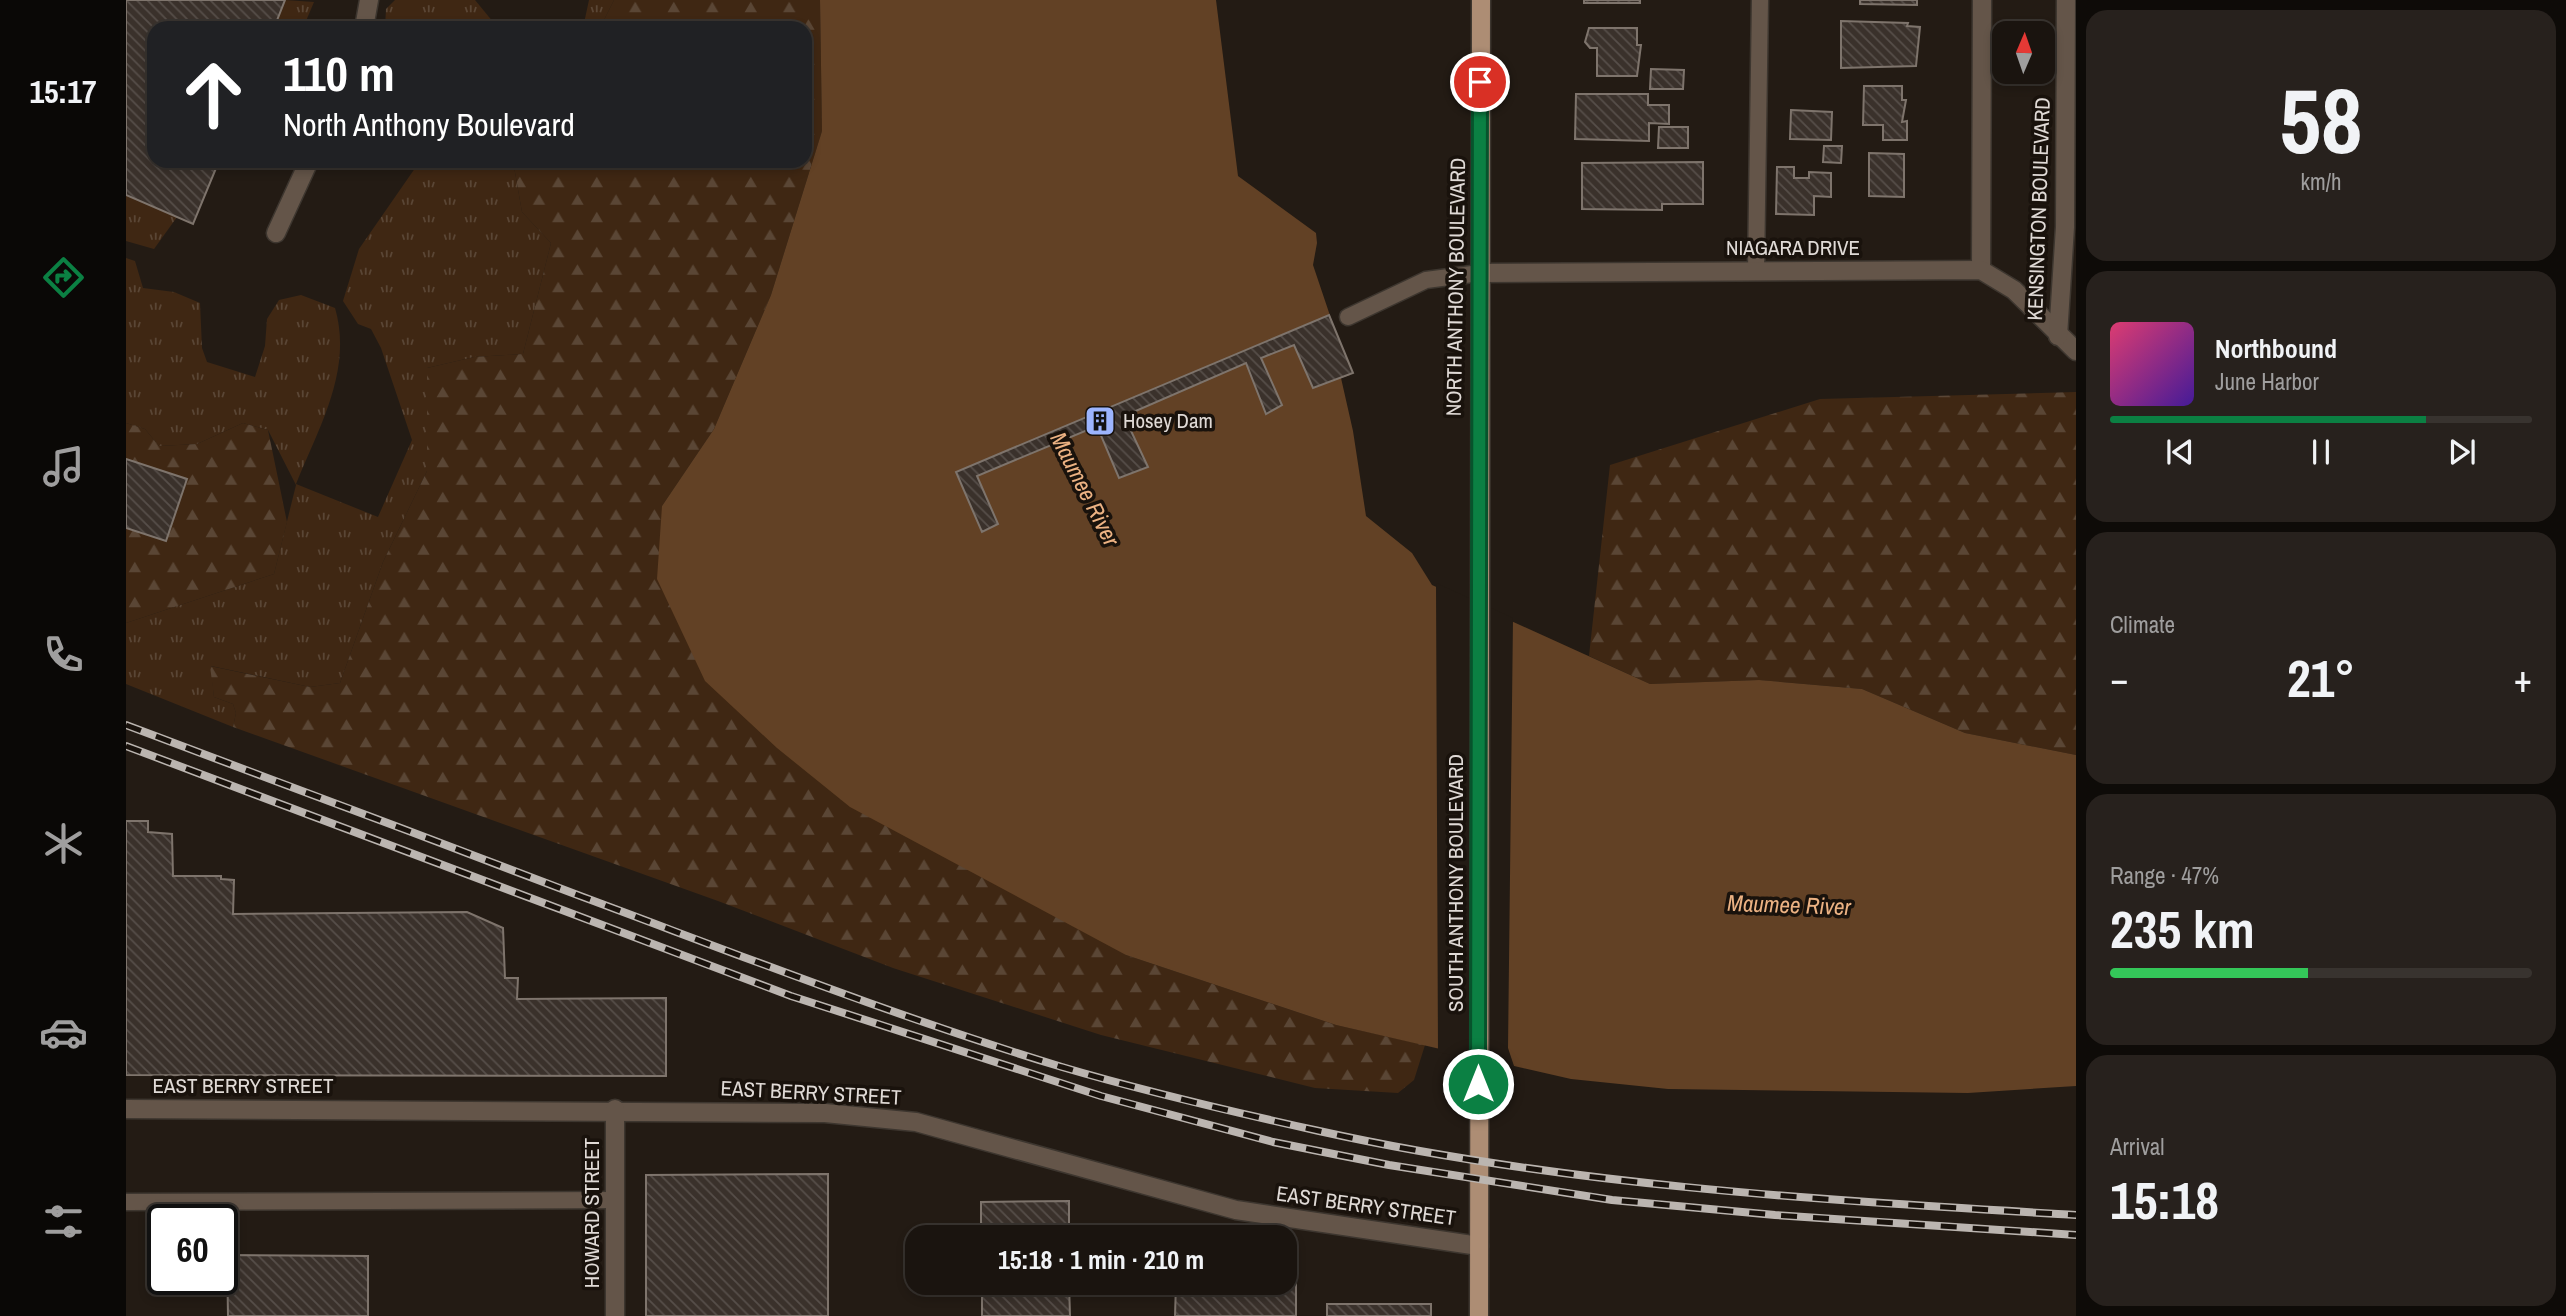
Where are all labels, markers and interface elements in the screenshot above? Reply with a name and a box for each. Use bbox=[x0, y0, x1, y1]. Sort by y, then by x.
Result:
north arrow bbox=[1992, 21, 2054, 84]
map controls bbox=[1992, 21, 2055, 84]
text: 110 m bbox=[283, 40, 395, 106]
icon: ahead bbox=[168, 49, 259, 140]
pin bbox=[1450, 52, 1510, 112]
text: 58 bbox=[2280, 59, 2363, 181]
icon: arrive bbox=[1461, 63, 1499, 101]
text: 15:17 bbox=[29, 70, 97, 113]
street label: KENSINGTON BOULEVARD bbox=[2020, 97, 2057, 321]
text: North Anthony Boulevard bbox=[283, 103, 575, 146]
street label: NORTH ANTHONY BOULEVARD bbox=[1439, 158, 1472, 416]
text: km/h bbox=[2301, 166, 2341, 197]
street label: NIAGARA DRIVE bbox=[1726, 233, 1860, 262]
icon: directions bbox=[39, 253, 88, 302]
text: Northbound bbox=[2215, 331, 2337, 366]
text: June Harbor bbox=[2215, 366, 2319, 397]
building icon: Hosey Dam bbox=[1083, 404, 1117, 438]
place label: Hosey Dam bbox=[1123, 406, 1213, 435]
water label: Maumee River bbox=[1044, 427, 1128, 552]
icon: previous bbox=[2161, 433, 2199, 471]
icon: pause bbox=[2302, 433, 2340, 471]
icon: next bbox=[2443, 433, 2481, 471]
icon: music bbox=[39, 442, 88, 491]
text: Climate bbox=[2110, 609, 2175, 640]
icon: phone bbox=[39, 630, 88, 679]
text: 21° bbox=[2287, 643, 2355, 713]
text: − bbox=[2110, 653, 2128, 704]
text: + bbox=[2514, 653, 2532, 704]
street label: SOUTH ANTHONY BOULEVARD bbox=[1441, 754, 1470, 1012]
icon: climate bbox=[39, 819, 88, 868]
text: Range · 47% bbox=[2110, 860, 2219, 891]
water label: Maumee River bbox=[1727, 887, 1852, 922]
text: 235 km bbox=[2110, 894, 2255, 964]
icon: car bbox=[39, 1008, 88, 1057]
position arrow bbox=[1441, 1047, 1515, 1121]
street label: EAST BERRY STREET bbox=[153, 1071, 334, 1100]
street label: EAST BERRY STREET bbox=[720, 1073, 903, 1112]
text: Arrival bbox=[2110, 1131, 2165, 1162]
street label: HOWARD STREET bbox=[577, 1137, 606, 1288]
text: 15:18 bbox=[2110, 1165, 2219, 1235]
street label: EAST BERRY STREET bbox=[1274, 1179, 1458, 1233]
icon: filters bbox=[39, 1197, 88, 1246]
speed limit sign: 60 bbox=[147, 1204, 238, 1295]
text: 15:18 · 1 min · 210 m bbox=[998, 1242, 1204, 1277]

